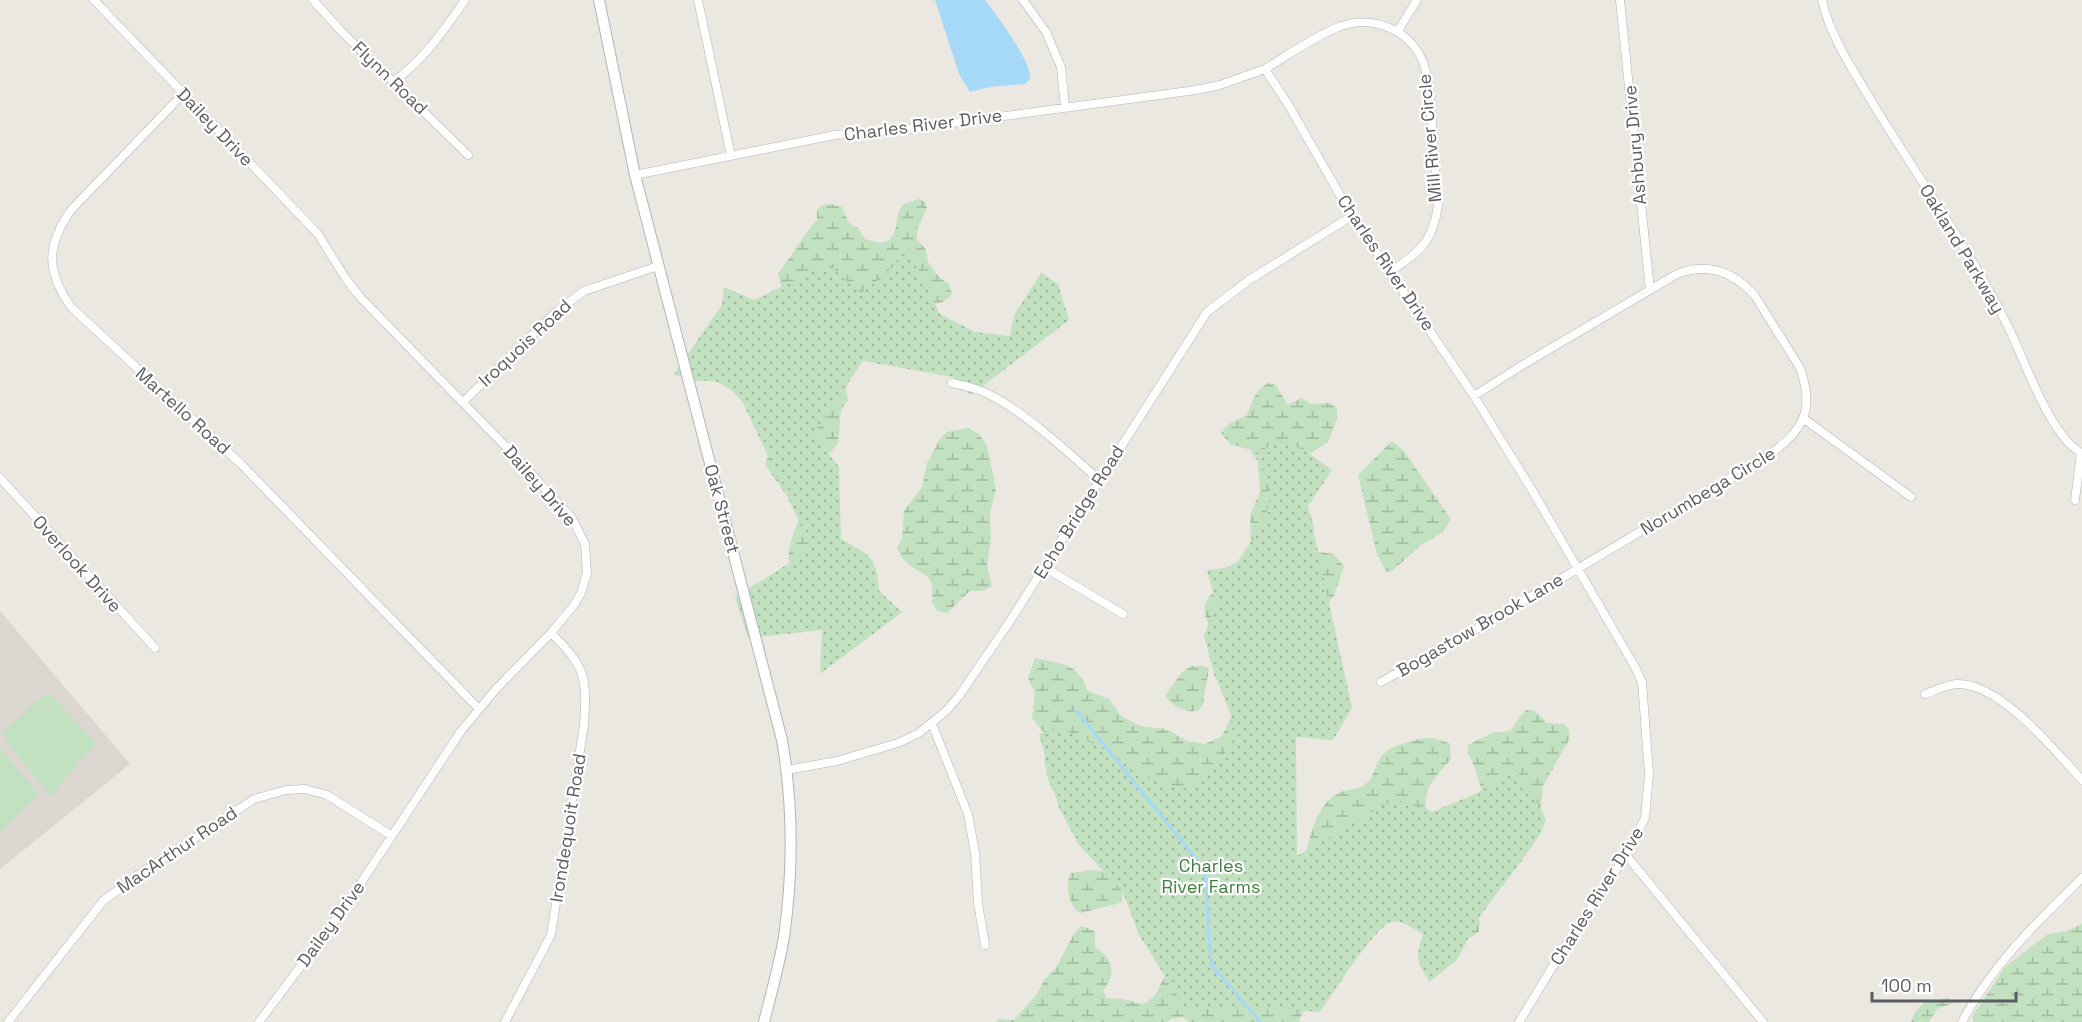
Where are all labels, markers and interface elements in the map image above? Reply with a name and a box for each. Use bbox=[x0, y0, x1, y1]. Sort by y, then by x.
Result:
street label: Flynn Road bbox=[348, 36, 433, 119]
street label: Mill River Circle bbox=[1412, 73, 1447, 203]
street label: Dailey Drive bbox=[172, 83, 259, 171]
street label: Ashbury Drive bbox=[1618, 84, 1651, 206]
street label: Charles River Drive bbox=[843, 103, 1003, 146]
street label: Oakland Parkway bbox=[1915, 180, 2010, 318]
street label: Charles River Drive bbox=[1332, 190, 1440, 335]
street label: Iroquois Road bbox=[474, 294, 576, 391]
street label: Martello Road bbox=[131, 362, 236, 459]
street label: Dailey Drive bbox=[499, 440, 582, 531]
street label: Echo Bridge Road bbox=[1028, 441, 1129, 583]
street label: Norumbega Circle bbox=[1636, 441, 1779, 540]
street label: Oak Street bbox=[700, 462, 745, 556]
street label: Overlook Drive bbox=[28, 510, 127, 617]
street label: Bogastow Brook Lane bbox=[1392, 567, 1567, 682]
street label: Irondequoit Road bbox=[544, 752, 591, 904]
street label: MacArthur Road bbox=[112, 801, 241, 898]
street label: Charles River Drive bbox=[1545, 822, 1649, 969]
park label: Charles River Farms bbox=[1162, 854, 1260, 898]
street label: Dailey Drive bbox=[292, 876, 369, 971]
scale bar bbox=[1872, 965, 2016, 1003]
text: 100 m bbox=[1881, 974, 1932, 997]

